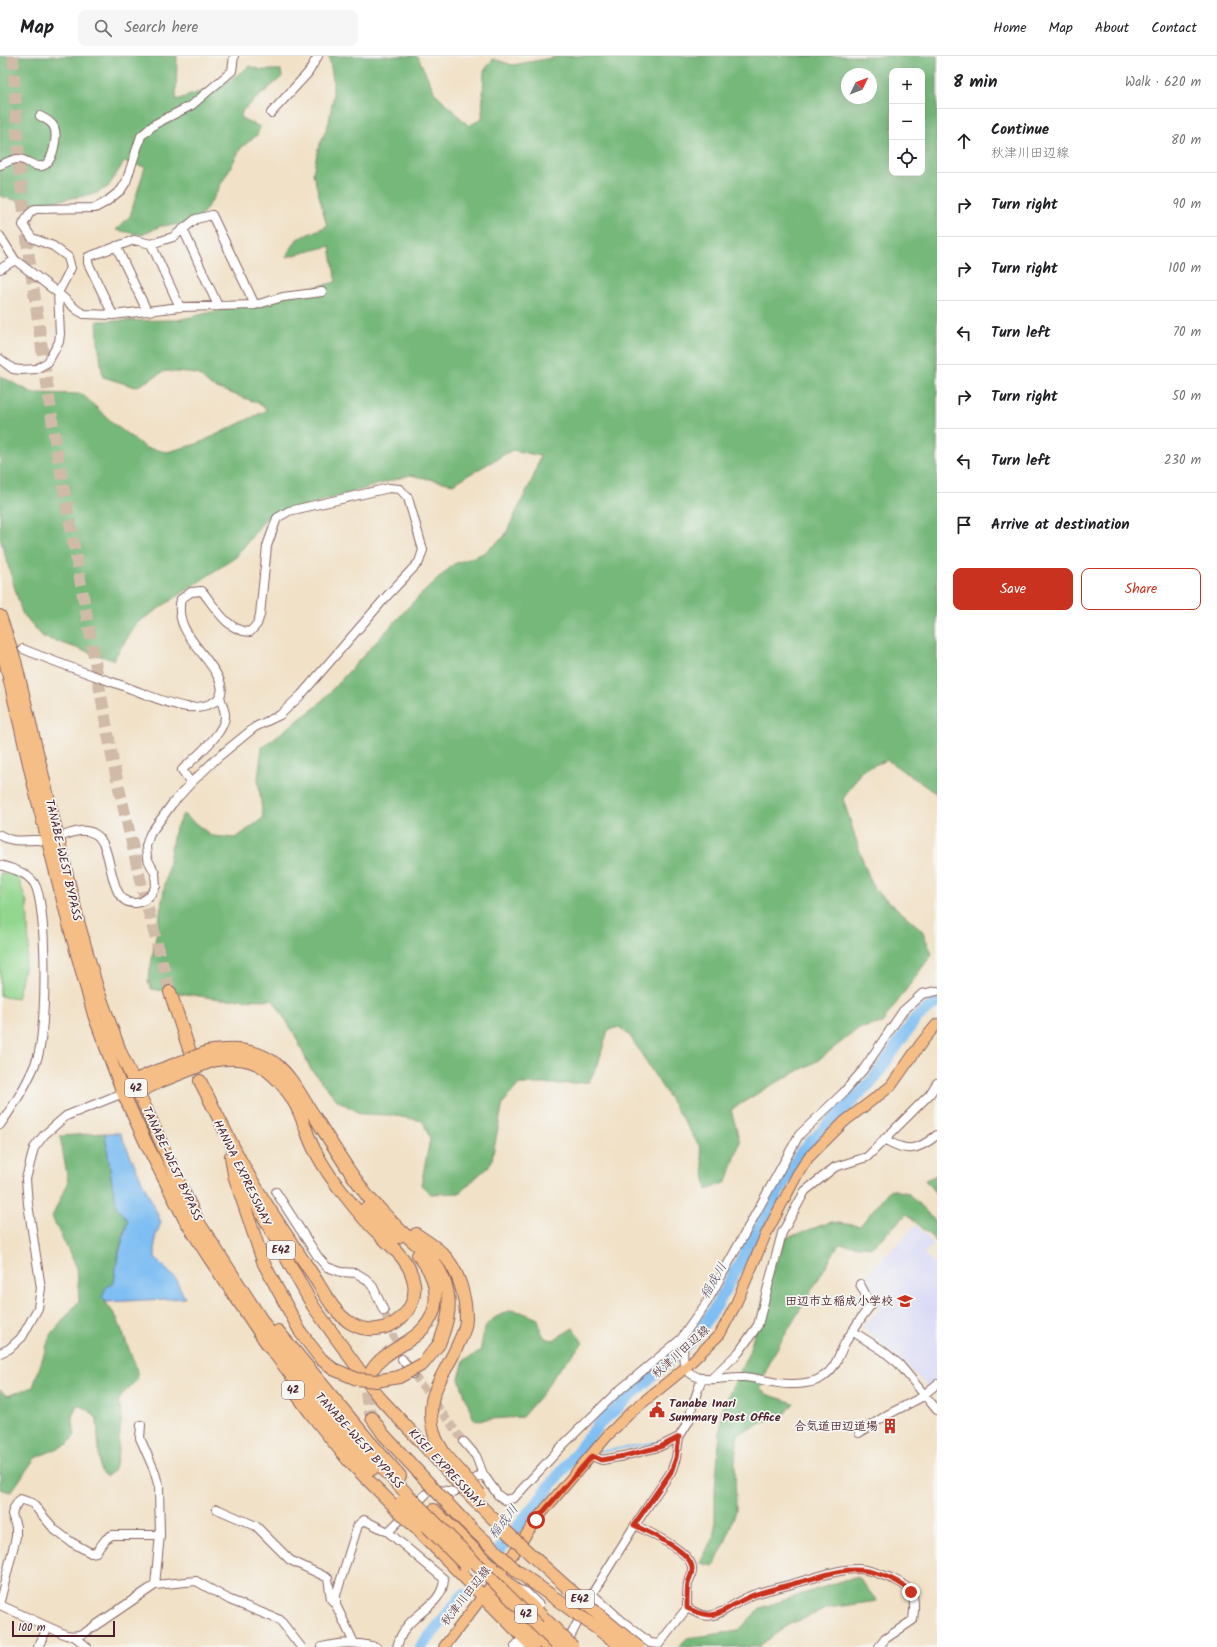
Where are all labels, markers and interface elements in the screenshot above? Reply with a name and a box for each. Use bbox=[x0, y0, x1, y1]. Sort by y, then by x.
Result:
search box bbox=[78, 10, 358, 46]
text: Map bbox=[20, 13, 54, 43]
text: Search here bbox=[124, 16, 198, 40]
icon: search bbox=[92, 17, 114, 39]
text: Home bbox=[993, 17, 1027, 39]
text: Map bbox=[1049, 17, 1073, 39]
text: About bbox=[1095, 17, 1129, 39]
text: Contact bbox=[1151, 17, 1197, 39]
north arrow bbox=[841, 68, 877, 104]
map controls bbox=[889, 68, 925, 176]
button: + bbox=[889, 68, 925, 104]
text: 8 min bbox=[953, 69, 997, 96]
text: Walk · 620 m bbox=[1125, 72, 1201, 93]
button: − bbox=[889, 104, 925, 140]
text: Continue bbox=[991, 118, 1049, 142]
icon: ahead bbox=[953, 130, 975, 152]
text: 80 m bbox=[1171, 130, 1201, 151]
button: locate bbox=[889, 140, 925, 176]
text: 秋津川田辺線 bbox=[991, 143, 1069, 164]
text: Turn right bbox=[991, 193, 1058, 217]
icon: right bbox=[953, 194, 975, 216]
text: 90 m bbox=[1173, 194, 1201, 215]
text: Turn right bbox=[991, 257, 1058, 281]
icon: right bbox=[953, 258, 975, 280]
text: 100 m bbox=[1168, 258, 1201, 279]
text: Turn left bbox=[991, 321, 1051, 345]
icon: left bbox=[953, 322, 975, 344]
text: 70 m bbox=[1173, 322, 1201, 343]
text: Turn right bbox=[991, 385, 1058, 409]
icon: right bbox=[953, 386, 975, 408]
text: 50 m bbox=[1172, 386, 1201, 407]
text: Turn left bbox=[991, 449, 1051, 473]
icon: left bbox=[953, 450, 975, 472]
text: 230 m bbox=[1164, 450, 1201, 471]
text: Arrive at destination bbox=[991, 513, 1130, 537]
icon: arrive bbox=[953, 514, 975, 536]
button: Save bbox=[953, 568, 1073, 610]
button: Share bbox=[1081, 568, 1201, 610]
street label: TANABE-WEST BYPASS bbox=[40, 797, 86, 923]
road number: 42 bbox=[125, 1079, 147, 1097]
street label: TANABE-WEST BYPASS bbox=[137, 1104, 207, 1225]
street label: HANWA EXPRESSWAY bbox=[208, 1117, 277, 1230]
road number: E42 bbox=[267, 1241, 295, 1259]
water label: 稲成川 bbox=[695, 1259, 733, 1303]
place label: 田辺市立稲成小学校 bbox=[785, 1292, 893, 1311]
school or university icon: 田辺市立稲成小学校 bbox=[896, 1292, 914, 1310]
street label: 秋津川田辺線 bbox=[648, 1321, 714, 1383]
road number: 42 bbox=[282, 1381, 304, 1399]
street label: TANABE-WEST BYPASS bbox=[310, 1388, 408, 1494]
place label: Tanabe Inari Summary Post Office bbox=[669, 1394, 781, 1427]
public building icon: Tanabe Inari Summary Post Office bbox=[648, 1401, 666, 1419]
place label: 合気道田辺道場 bbox=[794, 1417, 878, 1436]
building icon: 合気道田辺道場 bbox=[881, 1417, 899, 1435]
street label: KISEI EXPRESSWAY bbox=[404, 1424, 489, 1514]
water label: 稲成川 bbox=[484, 1500, 524, 1544]
route start bbox=[527, 1511, 545, 1529]
street label: 秋津川田辺線 bbox=[436, 1562, 496, 1630]
route end bbox=[902, 1583, 920, 1601]
road number: E42 bbox=[566, 1590, 594, 1608]
road number: 42 bbox=[515, 1605, 537, 1623]
scale bar bbox=[12, 1619, 115, 1638]
text: 100 m bbox=[18, 1619, 46, 1637]

